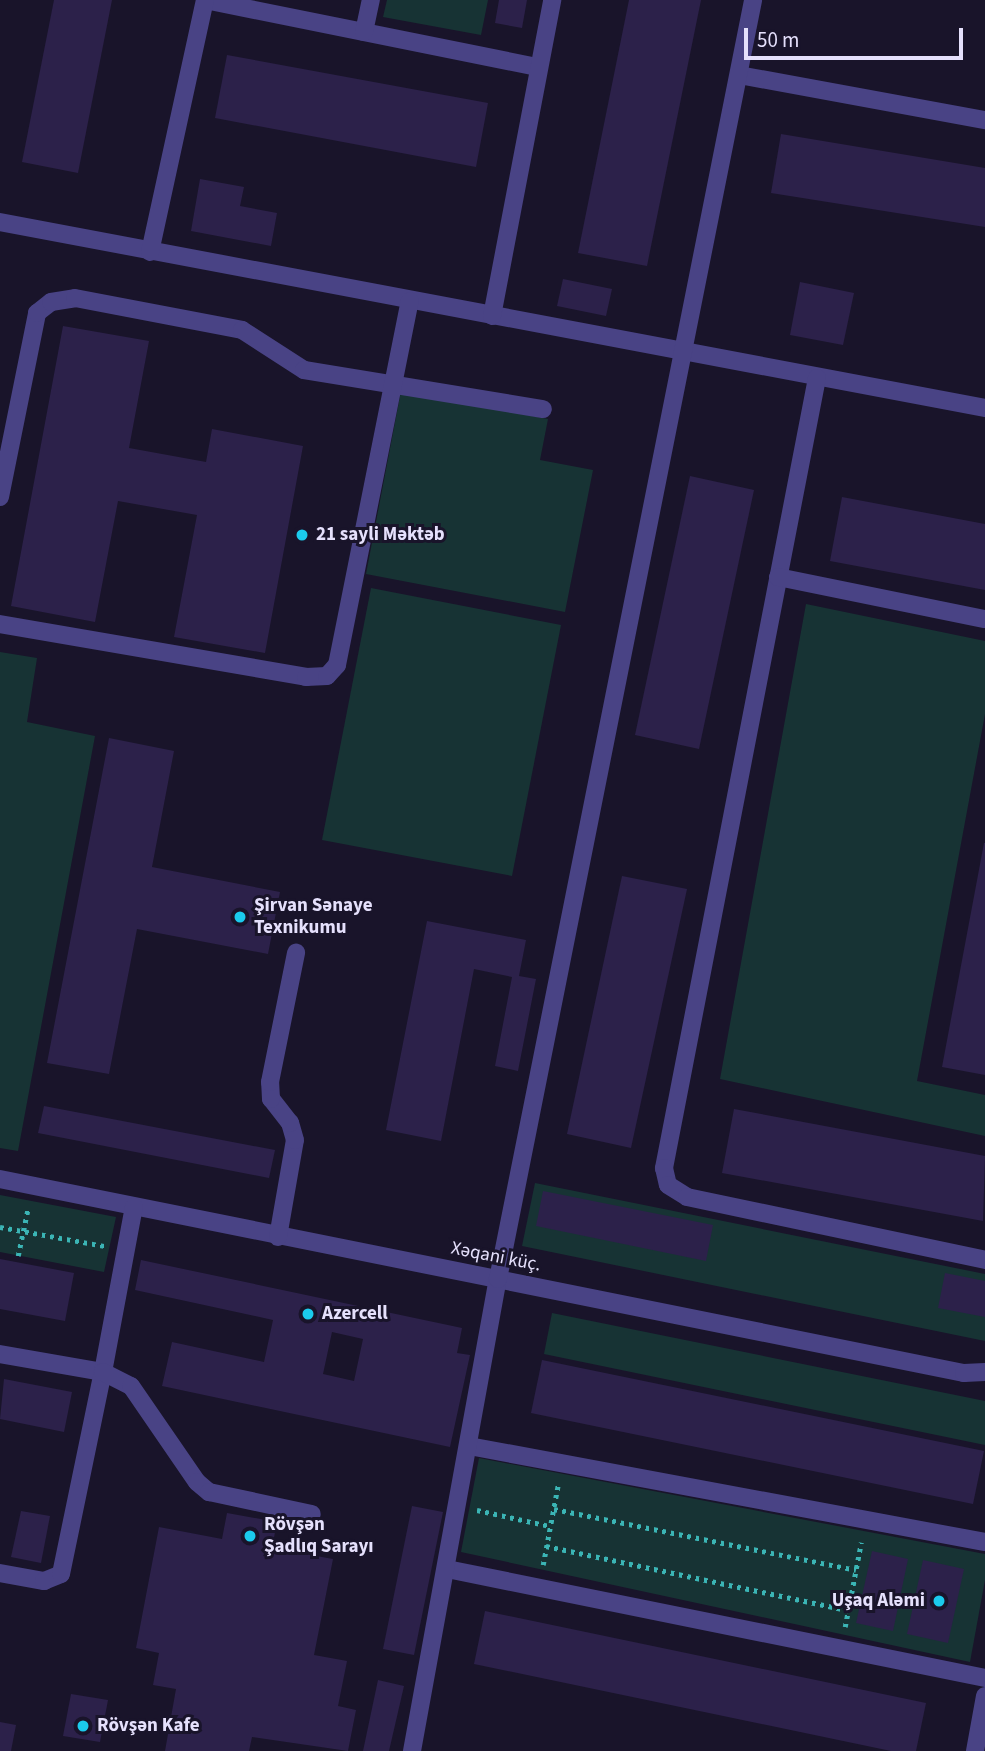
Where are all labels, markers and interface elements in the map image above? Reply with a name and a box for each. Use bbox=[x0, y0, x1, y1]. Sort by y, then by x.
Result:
scale bar bbox=[747, 14, 966, 58]
text: 50 m bbox=[757, 25, 799, 55]
place label: 21 sayli Məktəb bbox=[316, 524, 445, 546]
marker: 21 sayli Məktəb bbox=[294, 527, 310, 543]
place label: Şirvan Sənaye Texnikumu bbox=[254, 895, 373, 939]
marker: Şirvan Sənaye Texnikumu bbox=[232, 909, 248, 925]
street label: Xəqani küç. bbox=[449, 1237, 543, 1277]
place label: Azercell bbox=[322, 1303, 388, 1325]
marker: Azercell bbox=[300, 1306, 316, 1322]
place label: Rövşən Şadlıq Sarayı bbox=[264, 1514, 374, 1558]
marker: Rövşən Şadlıq Sarayı bbox=[242, 1528, 258, 1544]
place label: Uşaq Aləmi bbox=[832, 1590, 925, 1612]
marker: Uşaq Aləmi bbox=[931, 1593, 947, 1609]
place label: Rövşən Kafe bbox=[97, 1715, 200, 1737]
marker: Rövşən Kafe bbox=[75, 1718, 91, 1734]

